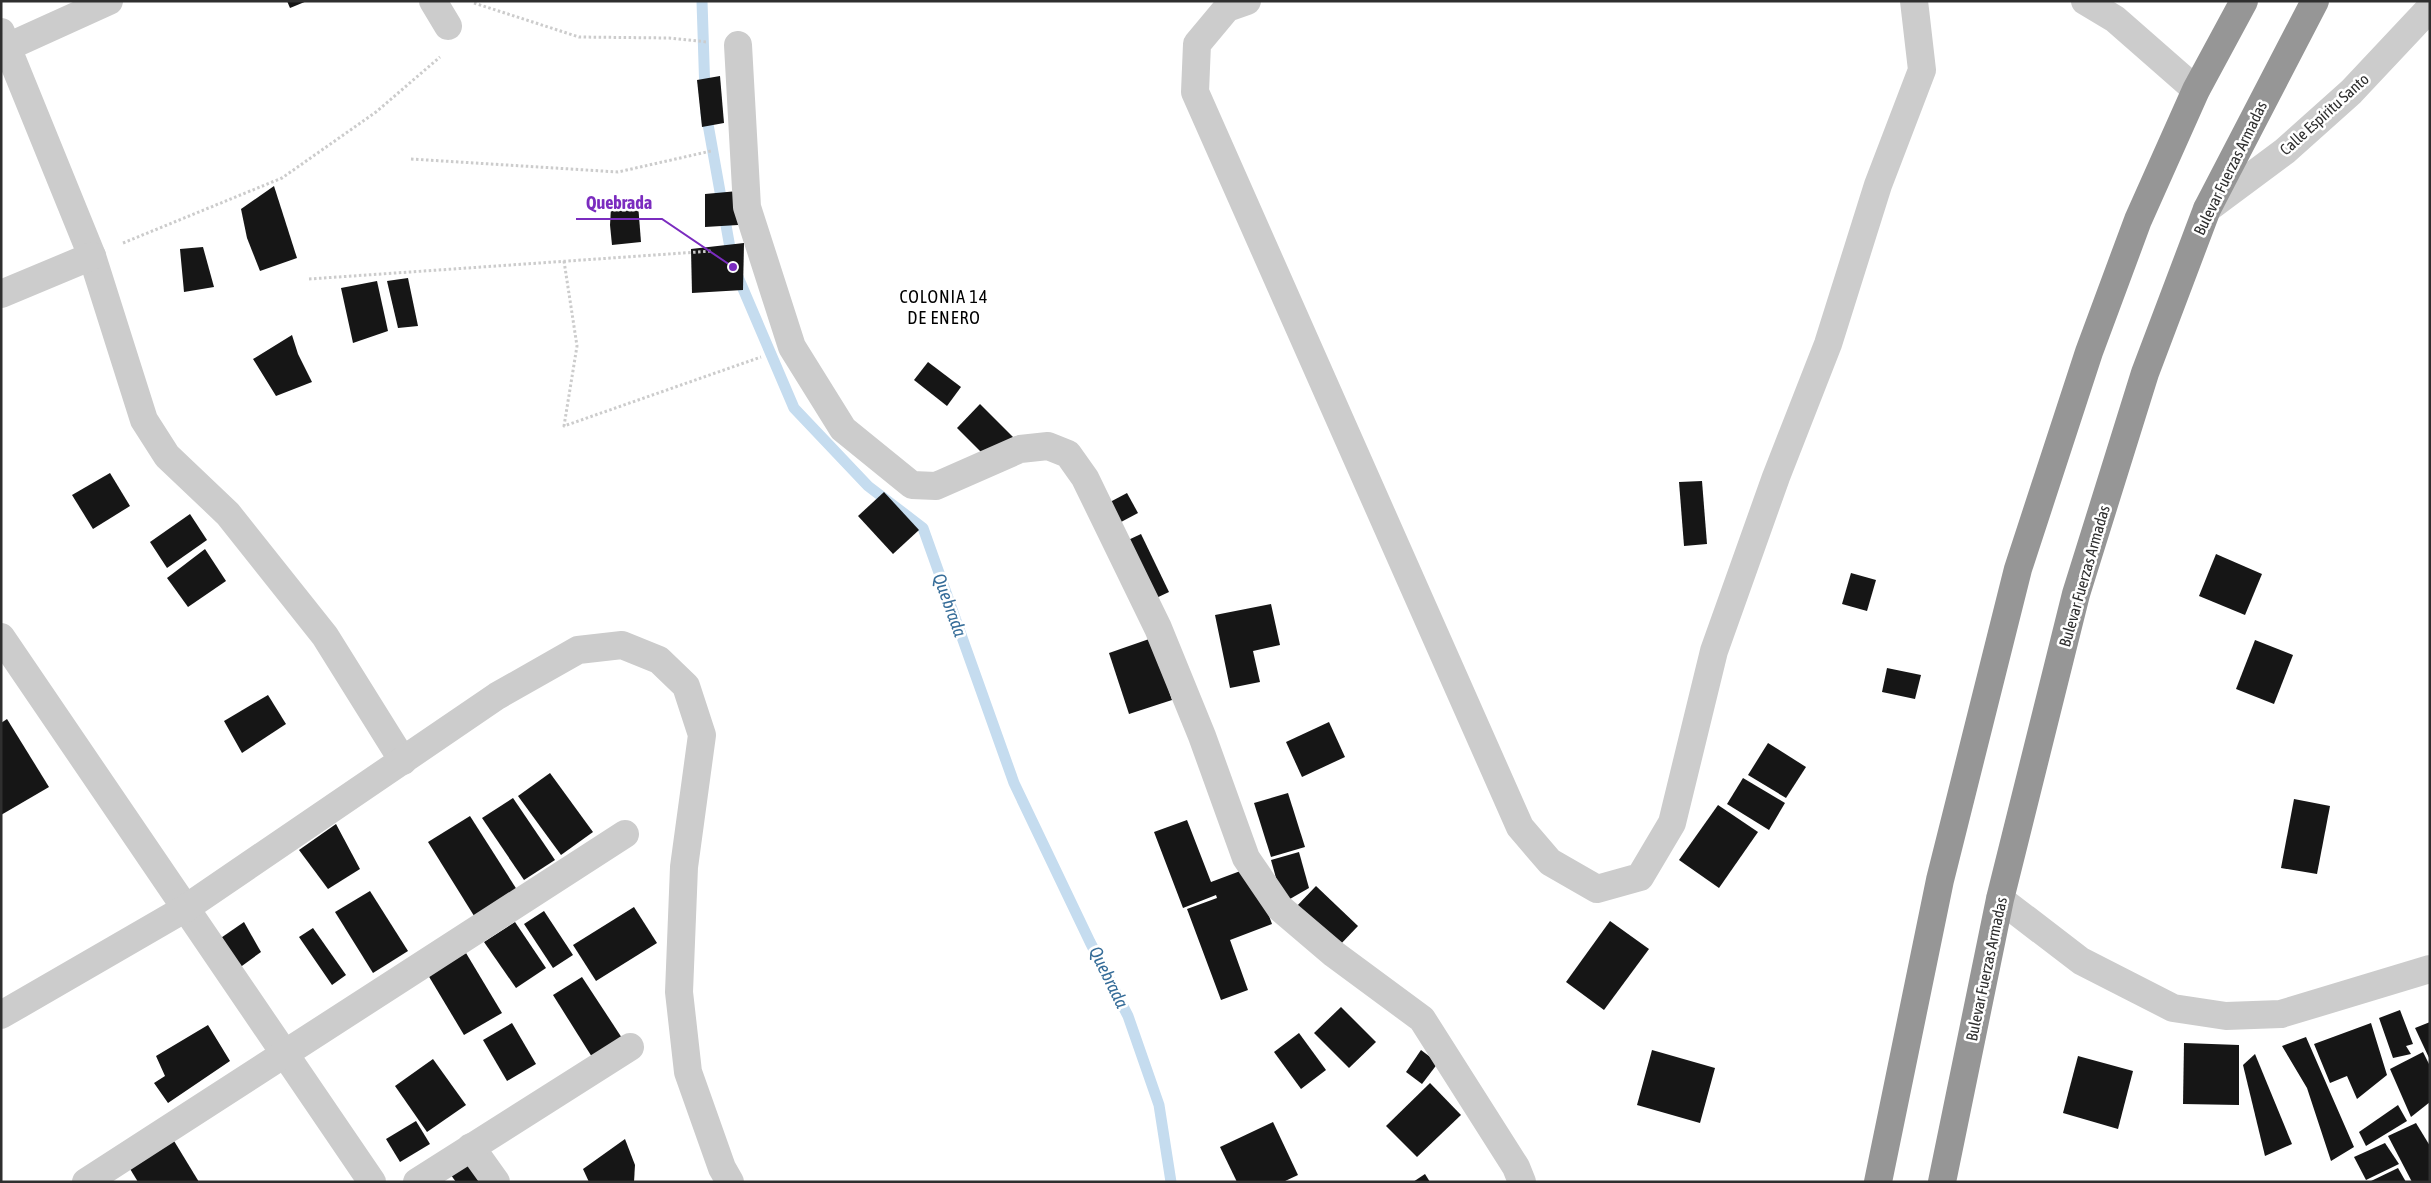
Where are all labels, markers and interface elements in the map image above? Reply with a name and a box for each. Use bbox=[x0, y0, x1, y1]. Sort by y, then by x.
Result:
street label: Calle Espíritu Santo bbox=[2276, 70, 2373, 159]
street label: Bulevar Fuerzas Armadas bbox=[2190, 98, 2270, 238]
callout: Quebrada bbox=[576, 186, 662, 219]
text: Quebrada bbox=[586, 192, 652, 213]
district label: COLONIA 14 DE ENERO bbox=[900, 286, 988, 328]
street label: Bulevar Fuerzas Armadas bbox=[2055, 503, 2113, 649]
water label: Quebrada bbox=[929, 570, 971, 640]
street label: Bulevar Fuerzas Armadas bbox=[1962, 895, 2010, 1043]
water label: Quebrada bbox=[1085, 943, 1133, 1012]

